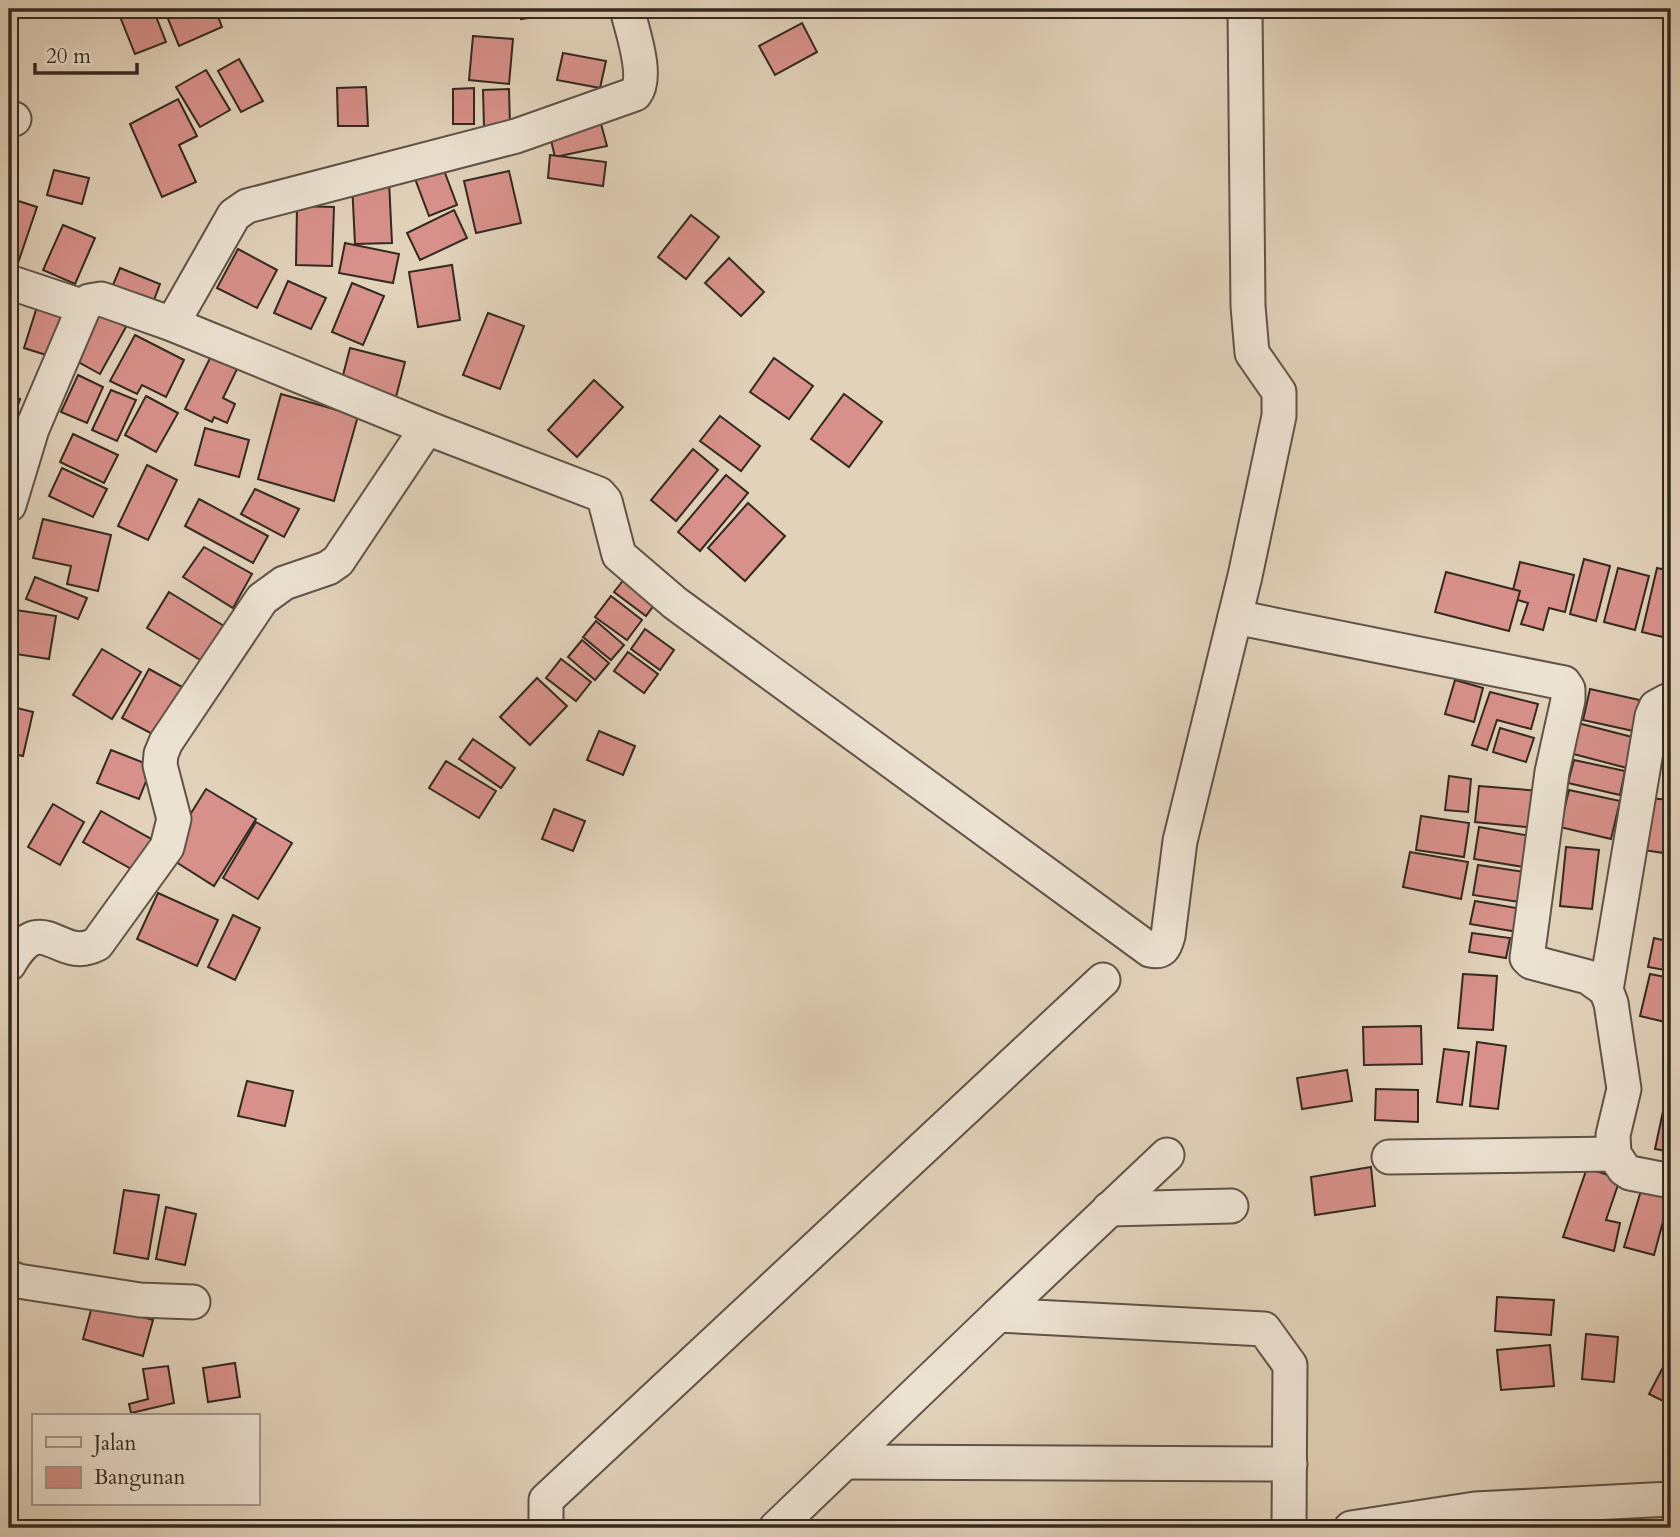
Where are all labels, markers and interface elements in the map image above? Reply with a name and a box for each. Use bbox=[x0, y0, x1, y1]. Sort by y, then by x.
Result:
scale bar bbox=[35, 32, 136, 76]
text: 20 m bbox=[46, 42, 91, 71]
legend bbox=[32, 1414, 259, 1506]
text: Jalan bbox=[91, 1429, 137, 1458]
text: Bangunan bbox=[94, 1463, 186, 1492]

